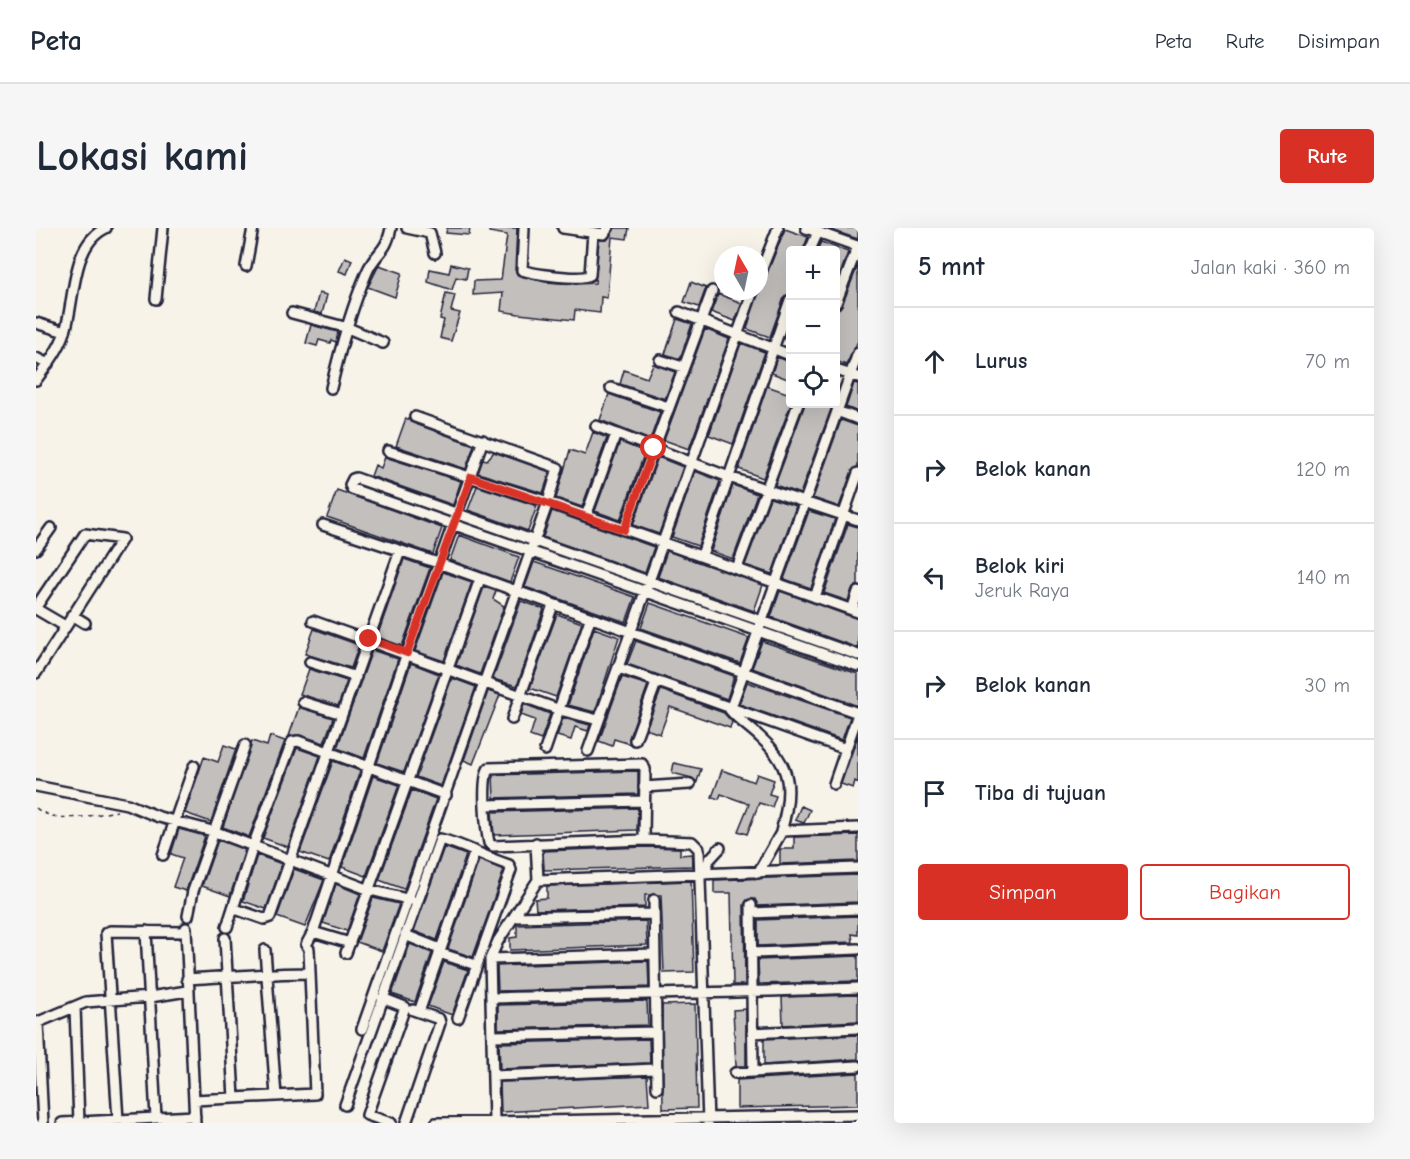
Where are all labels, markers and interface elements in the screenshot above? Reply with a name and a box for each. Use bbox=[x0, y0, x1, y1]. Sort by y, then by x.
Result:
text: Peta bbox=[30, 25, 82, 57]
text: Peta bbox=[1155, 29, 1192, 53]
text: Rute bbox=[1225, 29, 1265, 53]
text: Disimpan bbox=[1298, 29, 1380, 53]
button: Rute bbox=[1280, 129, 1374, 183]
text: Lokasi kami bbox=[36, 132, 248, 181]
north arrow bbox=[714, 246, 768, 300]
map controls bbox=[786, 246, 840, 408]
button: + bbox=[786, 246, 840, 300]
text: 5 mnt bbox=[918, 252, 984, 282]
text: Jalan kaki · 360 m bbox=[1191, 256, 1350, 279]
button: − bbox=[786, 300, 840, 354]
icon: ahead bbox=[918, 345, 951, 378]
text: Lurus bbox=[975, 348, 1027, 374]
text: 70 m bbox=[1305, 350, 1350, 373]
button: locate bbox=[786, 354, 840, 408]
route start bbox=[640, 434, 666, 460]
icon: right bbox=[918, 453, 951, 486]
text: Belok kanan bbox=[975, 456, 1091, 482]
text: 120 m bbox=[1296, 458, 1350, 481]
text: Belok kiri bbox=[975, 553, 1065, 579]
icon: left bbox=[918, 561, 951, 594]
text: 140 m bbox=[1297, 566, 1350, 589]
text: Jeruk Raya bbox=[975, 579, 1070, 602]
route end bbox=[355, 625, 381, 651]
icon: right bbox=[918, 669, 951, 702]
text: Belok kanan bbox=[975, 672, 1091, 698]
text: 30 m bbox=[1304, 674, 1350, 697]
icon: arrive bbox=[918, 777, 951, 810]
text: Tiba di tujuan bbox=[975, 780, 1106, 806]
button: Simpan bbox=[918, 864, 1128, 920]
button: Bagikan bbox=[1140, 864, 1350, 920]

